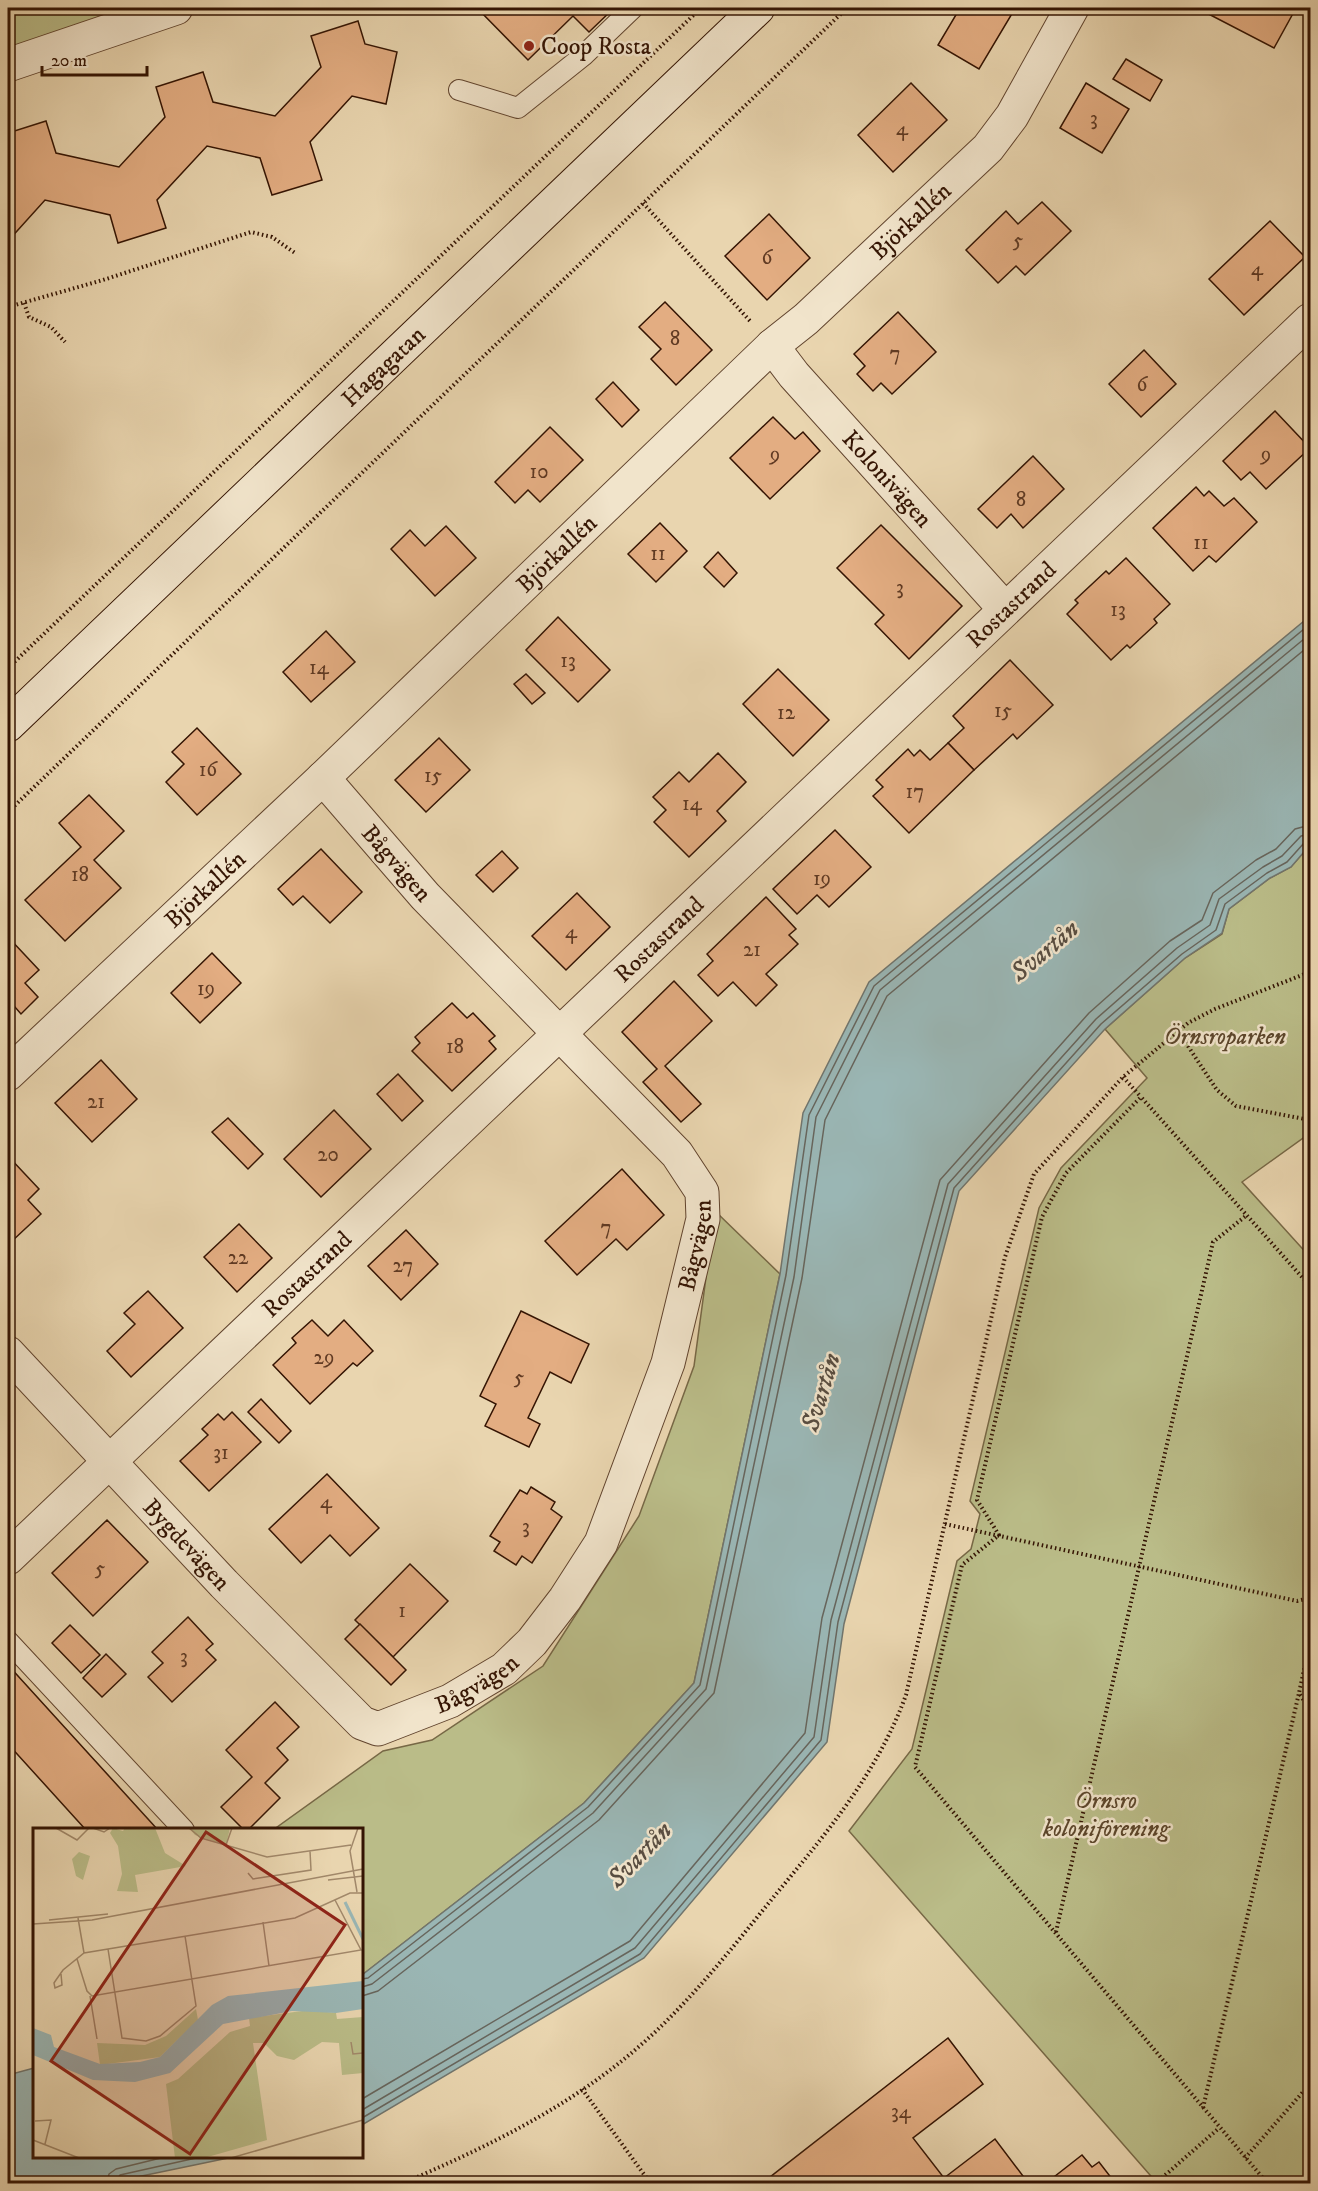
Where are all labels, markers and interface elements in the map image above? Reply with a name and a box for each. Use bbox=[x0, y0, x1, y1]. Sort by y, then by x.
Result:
place label: Coop Rosta bbox=[541, 32, 652, 62]
scale bar bbox=[42, 39, 147, 77]
marker: Coop Rosta bbox=[522, 39, 536, 53]
text: 20 m bbox=[51, 50, 87, 72]
house number: 3 bbox=[1090, 106, 1098, 132]
house number: 4 bbox=[896, 116, 909, 142]
street label: Björkallén bbox=[864, 176, 958, 267]
house number: 5 bbox=[1013, 228, 1023, 254]
house number: 6 bbox=[762, 245, 774, 271]
house number: 4 bbox=[1251, 256, 1264, 282]
street label: Hagagatan bbox=[336, 320, 432, 414]
house number: 8 bbox=[670, 326, 680, 352]
house number: 7 bbox=[889, 341, 901, 367]
house number: 6 bbox=[1137, 372, 1149, 398]
street label: Kolonivägen bbox=[835, 424, 939, 535]
house number: 9 bbox=[769, 442, 780, 468]
house number: 9 bbox=[1260, 442, 1271, 468]
house number: 10 bbox=[530, 459, 548, 485]
house number: 8 bbox=[1016, 487, 1026, 513]
street label: Björkallén bbox=[510, 508, 604, 600]
house number: 11 bbox=[1193, 530, 1209, 556]
house number: 11 bbox=[650, 541, 666, 567]
street label: Rostastrand bbox=[960, 555, 1063, 655]
house number: 3 bbox=[896, 575, 904, 601]
house number: 13 bbox=[1110, 597, 1126, 623]
house number: 13 bbox=[560, 648, 576, 674]
house number: 14 bbox=[309, 655, 330, 681]
house number: 15 bbox=[994, 698, 1012, 724]
house number: 12 bbox=[777, 700, 796, 726]
house number: 16 bbox=[199, 757, 218, 783]
house number: 15 bbox=[424, 763, 442, 789]
house number: 17 bbox=[906, 779, 924, 805]
house number: 14 bbox=[682, 791, 703, 817]
street label: Bågvägen bbox=[355, 819, 438, 909]
street label: Björkallén bbox=[159, 844, 253, 935]
house number: 18 bbox=[71, 862, 89, 888]
house number: 19 bbox=[813, 866, 831, 892]
street label: Rostastrand bbox=[608, 890, 711, 990]
water label: Svartån bbox=[1003, 913, 1086, 990]
house number: 4 bbox=[565, 919, 578, 945]
house number: 21 bbox=[743, 937, 761, 963]
house number: 19 bbox=[197, 976, 215, 1002]
park label: Örnsroparken bbox=[1164, 1022, 1286, 1052]
house number: 18 bbox=[446, 1034, 464, 1060]
house number: 21 bbox=[87, 1089, 105, 1115]
house number: 20 bbox=[317, 1142, 339, 1168]
street label: Bågvägen bbox=[672, 1199, 719, 1294]
house number: 7 bbox=[600, 1215, 612, 1241]
street label: Rostastrand bbox=[256, 1225, 358, 1325]
house number: 22 bbox=[228, 1245, 249, 1271]
house number: 27 bbox=[393, 1253, 413, 1279]
house number: 29 bbox=[314, 1345, 334, 1371]
water label: Svartån bbox=[794, 1349, 849, 1436]
house number: 5 bbox=[514, 1365, 524, 1391]
house number: 31 bbox=[213, 1440, 229, 1466]
house number: 4 bbox=[320, 1489, 333, 1515]
street label: Bygdevägen bbox=[136, 1493, 237, 1598]
house number: 3 bbox=[522, 1514, 530, 1540]
house number: 5 bbox=[95, 1556, 105, 1582]
house number: 1 bbox=[398, 1598, 406, 1624]
house number: 3 bbox=[180, 1644, 188, 1670]
street label: Bågvägen bbox=[431, 1648, 526, 1721]
park label: Örnsro koloniförening bbox=[1042, 1786, 1171, 1844]
water label: Svartån bbox=[600, 1815, 680, 1896]
inset map bbox=[33, 1828, 363, 2158]
house number: 34 bbox=[891, 2099, 912, 2125]

